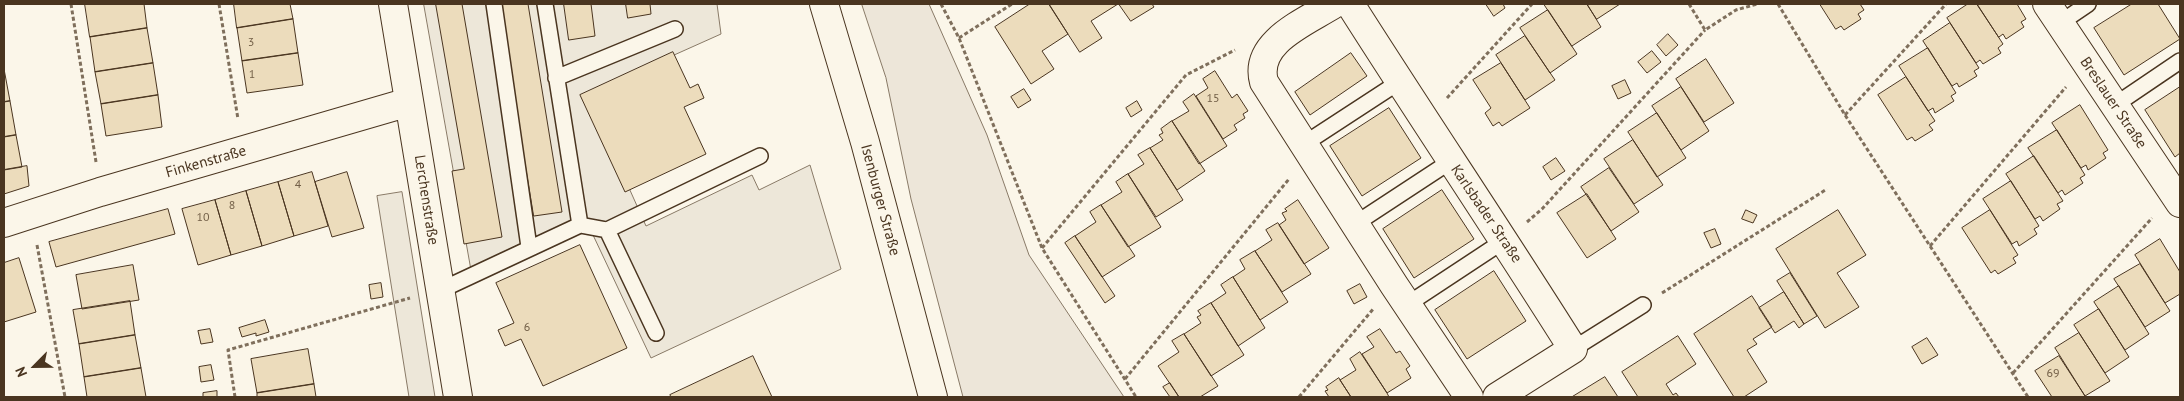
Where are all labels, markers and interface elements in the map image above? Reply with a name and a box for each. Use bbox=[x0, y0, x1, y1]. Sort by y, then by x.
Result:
house number: 3 bbox=[248, 36, 254, 50]
street label: Breslauer Straße bbox=[2076, 54, 2150, 152]
house number: 1 bbox=[249, 68, 255, 82]
house number: 15 bbox=[1206, 92, 1220, 106]
street label: Finkenstraße bbox=[164, 142, 248, 182]
street label: Isenburger Straße bbox=[856, 142, 904, 258]
street label: Lerchenstraße bbox=[410, 154, 442, 246]
street label: Karlsbader Straße bbox=[1447, 162, 1525, 266]
house number: 4 bbox=[295, 178, 301, 192]
house number: 8 bbox=[229, 199, 235, 213]
house number: 10 bbox=[196, 211, 210, 225]
house number: 6 bbox=[524, 321, 530, 335]
north arrow bbox=[10, 341, 60, 391]
text: N bbox=[11, 364, 31, 380]
house number: 69 bbox=[2046, 367, 2060, 381]

